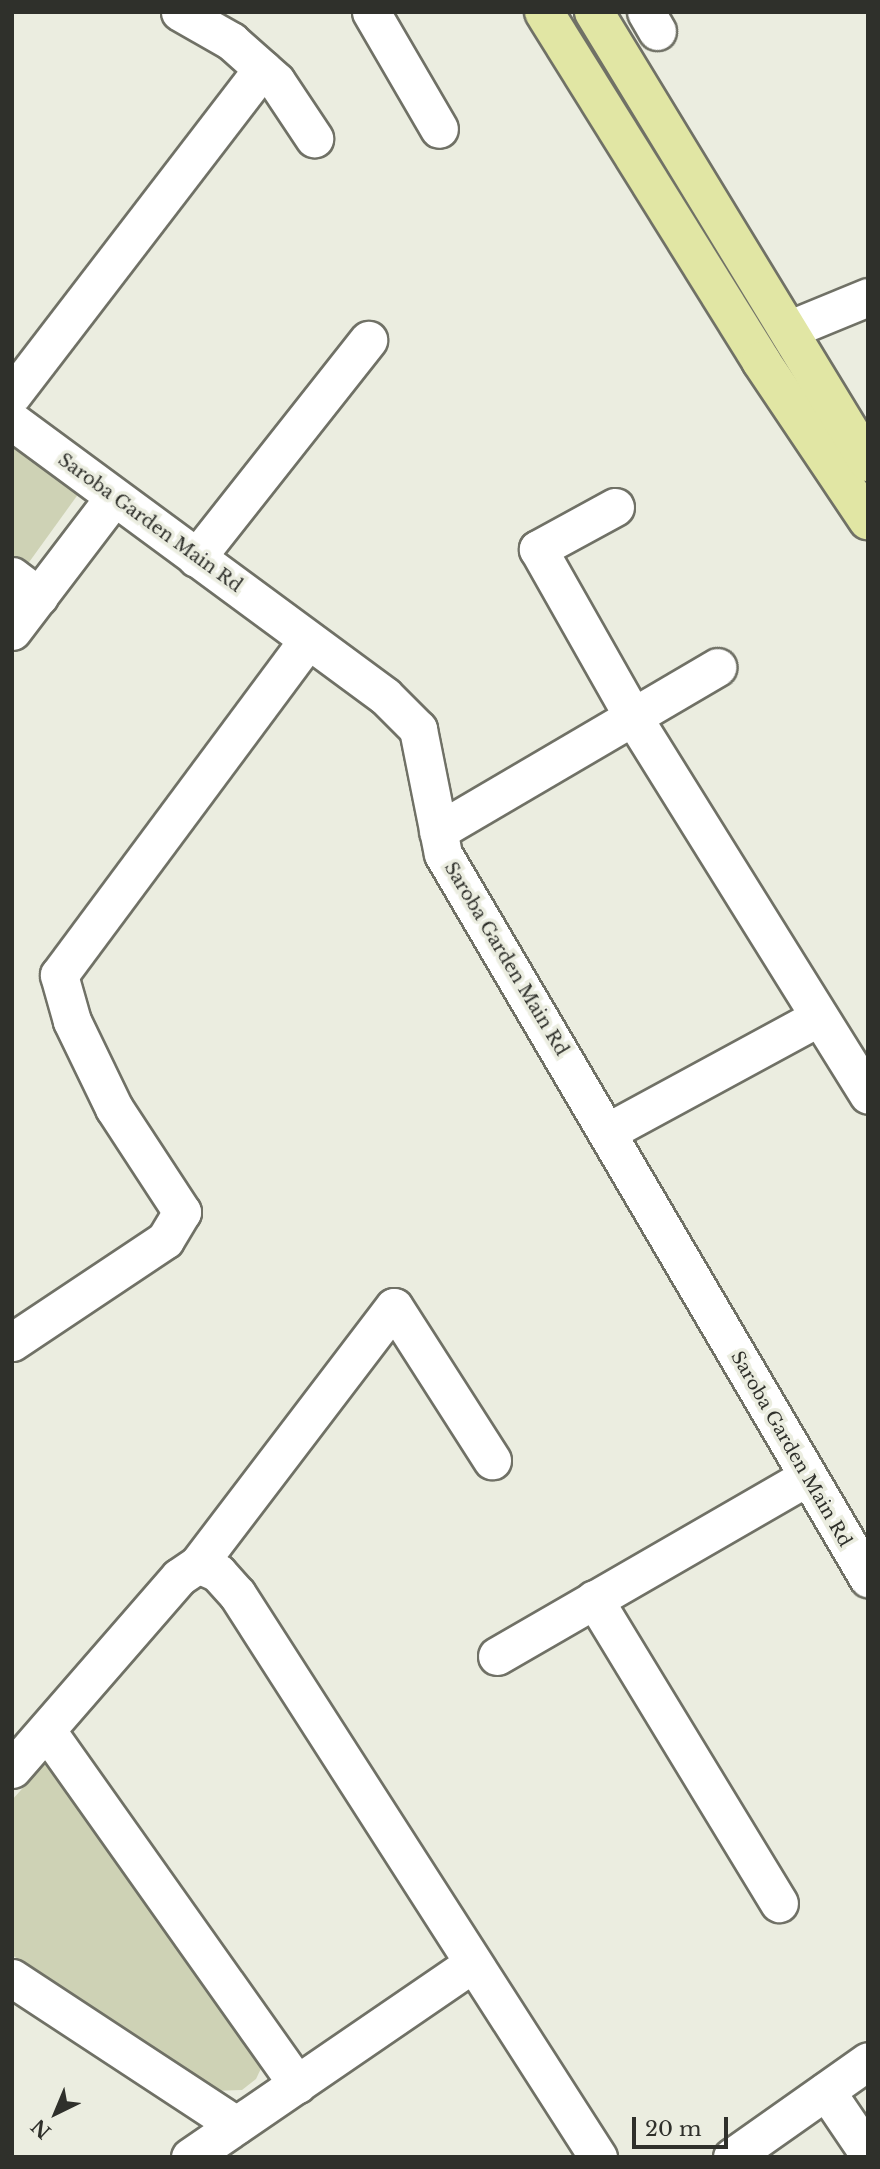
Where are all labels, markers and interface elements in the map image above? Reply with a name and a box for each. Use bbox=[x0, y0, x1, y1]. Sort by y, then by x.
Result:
street label: Saroba Garden Main Rd bbox=[54, 449, 246, 597]
street label: Saroba Garden Main Rd bbox=[440, 858, 572, 1060]
street label: Saroba Garden Main Rd bbox=[726, 1347, 856, 1551]
north arrow bbox=[21, 2078, 91, 2148]
scale bar bbox=[635, 2102, 731, 2146]
text: N bbox=[27, 2114, 56, 2143]
text: 20 m bbox=[645, 2116, 702, 2142]

